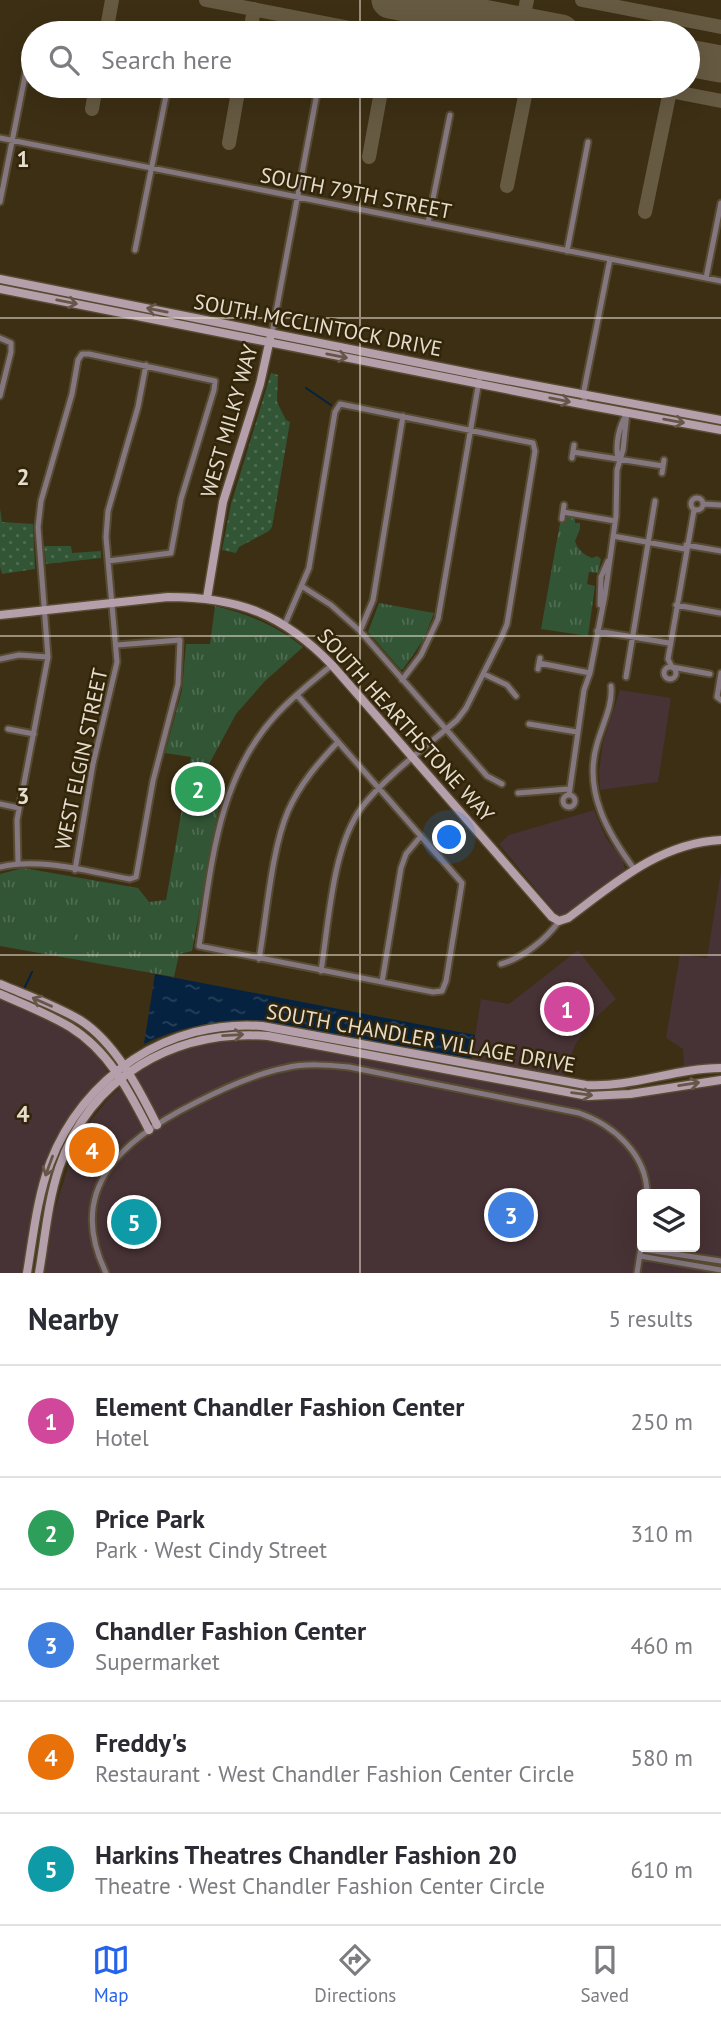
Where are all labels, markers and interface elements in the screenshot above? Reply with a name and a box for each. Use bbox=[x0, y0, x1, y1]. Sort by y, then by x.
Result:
search box bbox=[21, 21, 700, 98]
icon: search bbox=[45, 41, 83, 79]
text: Search here bbox=[101, 43, 232, 76]
text: 1 bbox=[16, 144, 30, 173]
street label: SOUTH 79TH STREET bbox=[258, 161, 454, 225]
street label: SOUTH MCCLINTOCK DRIVE bbox=[192, 288, 444, 362]
one-way arrow bbox=[55, 296, 78, 310]
one-way arrow bbox=[146, 303, 169, 316]
street label: WEST MILKY WAY bbox=[194, 341, 264, 501]
one-way arrow bbox=[325, 350, 348, 364]
one-way arrow bbox=[548, 394, 571, 408]
one-way arrow bbox=[662, 415, 685, 429]
text: 2 bbox=[16, 462, 30, 491]
street label: SOUTH HEARTHSTONE WAY bbox=[312, 623, 500, 828]
street label: WEST ELGIN STREET bbox=[49, 665, 114, 852]
pin: 2 bbox=[175, 763, 221, 815]
text: 3 bbox=[16, 781, 30, 810]
your location bbox=[432, 820, 466, 854]
pin: 1 bbox=[544, 983, 590, 1035]
one-way arrow bbox=[32, 995, 53, 1008]
street label: SOUTH CHANDLER VILLAGE DRIVE bbox=[264, 998, 578, 1078]
one-way arrow bbox=[221, 1029, 244, 1042]
one-way arrow bbox=[677, 1077, 700, 1090]
one-way arrow bbox=[570, 1088, 593, 1101]
text: 4 bbox=[16, 1099, 30, 1128]
pin: 4 bbox=[69, 1124, 115, 1176]
one-way arrow bbox=[42, 1154, 54, 1176]
pin: 3 bbox=[488, 1189, 534, 1241]
map controls bbox=[637, 1189, 700, 1252]
button: layers bbox=[637, 1189, 700, 1252]
pin: 5 bbox=[111, 1196, 157, 1248]
text: Nearby bbox=[28, 1299, 118, 1338]
text: 5 results bbox=[609, 1304, 693, 1333]
text: Element Chandler Fashion Center bbox=[95, 1390, 464, 1423]
text: 1 bbox=[44, 1407, 58, 1436]
text: 250 m bbox=[631, 1407, 693, 1436]
text: Hotel bbox=[95, 1423, 149, 1452]
text: Price Park bbox=[95, 1502, 205, 1535]
text: 2 bbox=[44, 1519, 58, 1548]
text: 310 m bbox=[631, 1519, 693, 1548]
text: Park · West Cindy Street bbox=[95, 1535, 327, 1564]
text: Chandler Fashion Center bbox=[95, 1614, 366, 1647]
text: 3 bbox=[44, 1631, 58, 1660]
text: 460 m bbox=[631, 1631, 693, 1660]
text: Supermarket bbox=[95, 1647, 220, 1676]
text: Freddy's bbox=[95, 1726, 187, 1759]
text: 4 bbox=[44, 1743, 58, 1772]
text: 580 m bbox=[631, 1743, 693, 1772]
text: Restaurant · West Chandler Fashion Center Circle bbox=[95, 1759, 574, 1788]
text: Harkins Theatres Chandler Fashion 20 bbox=[95, 1838, 517, 1871]
text: 5 bbox=[44, 1855, 58, 1884]
text: 610 m bbox=[631, 1855, 693, 1884]
text: Theatre · West Chandler Fashion Center Circle bbox=[95, 1871, 545, 1900]
tab: Map bbox=[92, 1941, 130, 2007]
tab: Directions bbox=[314, 1941, 396, 2007]
tab: Saved bbox=[581, 1941, 629, 2007]

